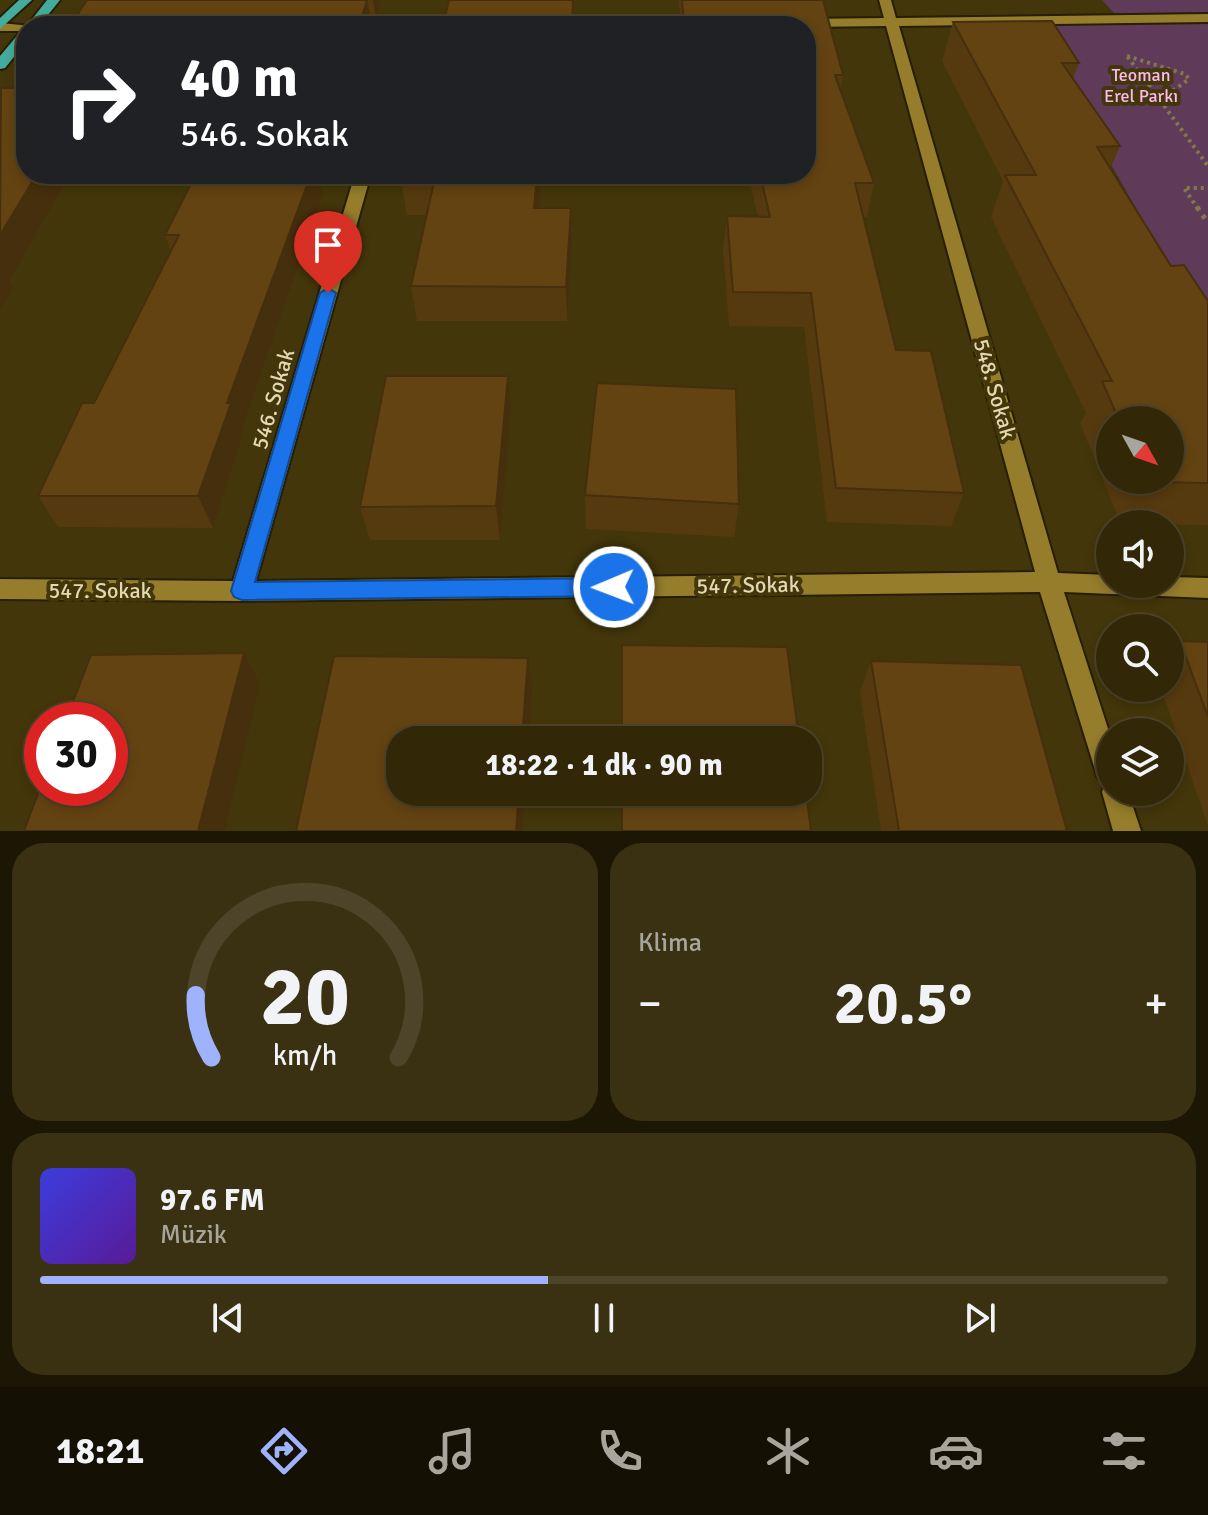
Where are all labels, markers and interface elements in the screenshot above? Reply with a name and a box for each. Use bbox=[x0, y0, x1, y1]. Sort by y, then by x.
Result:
text: 40 m bbox=[180, 43, 298, 112]
icon: right bbox=[48, 48, 152, 152]
park label: Teoman Erel Parkı bbox=[1104, 64, 1178, 107]
text: 546. Sokak bbox=[180, 112, 349, 157]
pin bbox=[294, 211, 362, 293]
icon: arrive bbox=[306, 223, 350, 267]
street label: 548. Sokak bbox=[968, 336, 1022, 442]
street label: 546. Sokak bbox=[246, 346, 300, 452]
north arrow bbox=[1096, 406, 1184, 494]
map controls bbox=[1096, 406, 1184, 806]
button: sound bbox=[1096, 510, 1184, 598]
position arrow bbox=[572, 545, 656, 629]
street label: 547. Sokak bbox=[696, 571, 800, 599]
street label: 547. Sokak bbox=[48, 577, 152, 604]
button: search bbox=[1096, 614, 1184, 702]
speed limit sign: 30 bbox=[24, 702, 128, 806]
button: layers bbox=[1096, 718, 1184, 806]
text: 18:22 · 1 dk · 90 m bbox=[485, 747, 723, 784]
text: Klima bbox=[638, 927, 702, 959]
text: 20 bbox=[260, 946, 350, 1048]
text: 20.5° bbox=[834, 967, 972, 1041]
text: − bbox=[638, 977, 662, 1031]
text: + bbox=[1144, 977, 1168, 1031]
text: km/h bbox=[273, 1038, 337, 1073]
text: 97.6 FM bbox=[160, 1182, 265, 1219]
text: Müzik bbox=[160, 1219, 227, 1251]
icon: previous bbox=[206, 1296, 250, 1340]
icon: pause bbox=[582, 1296, 626, 1340]
icon: next bbox=[958, 1296, 1002, 1340]
icon: directions bbox=[256, 1423, 312, 1479]
icon: music bbox=[424, 1423, 480, 1479]
icon: phone bbox=[592, 1423, 648, 1479]
icon: climate bbox=[760, 1423, 816, 1479]
icon: car bbox=[928, 1423, 984, 1479]
icon: filters bbox=[1096, 1423, 1152, 1479]
text: 18:21 bbox=[56, 1429, 144, 1474]

